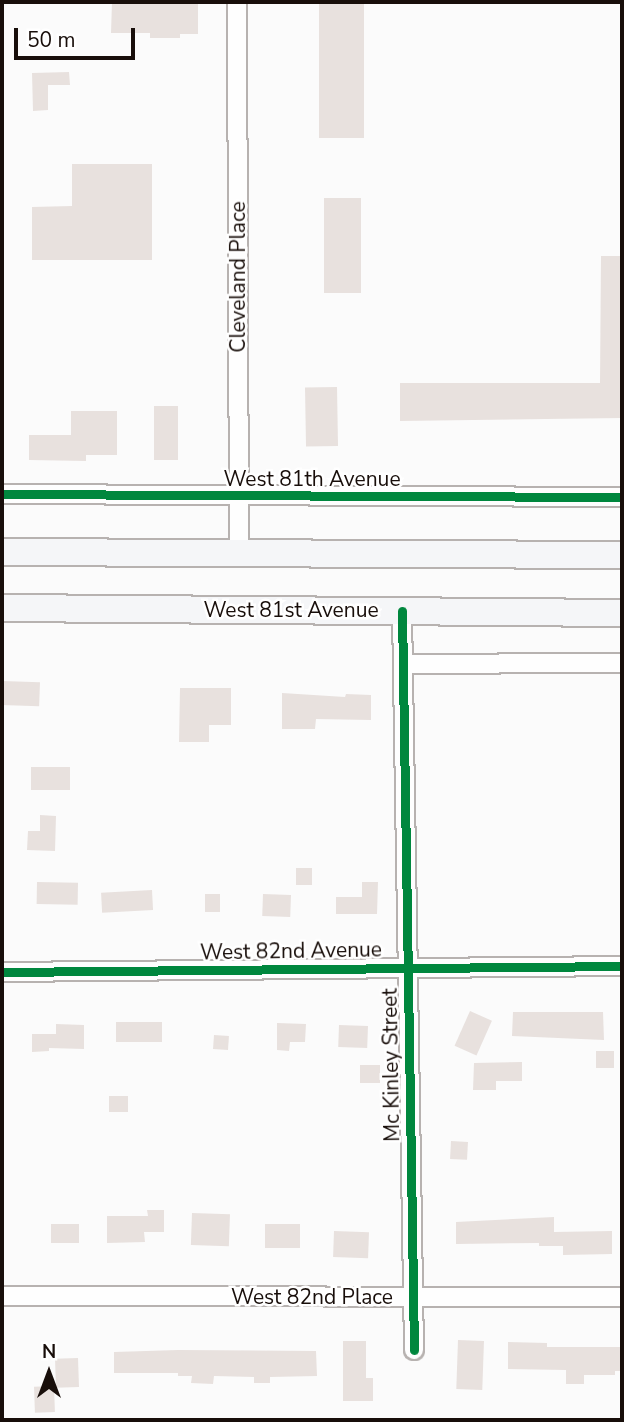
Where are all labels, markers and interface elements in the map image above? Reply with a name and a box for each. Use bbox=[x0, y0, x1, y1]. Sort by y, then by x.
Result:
scale bar bbox=[18, 14, 138, 58]
text: 50 m bbox=[27, 26, 76, 54]
street label: Cleveland Place bbox=[225, 201, 251, 353]
street label: West 81th Avenue bbox=[223, 466, 401, 492]
street label: West 81st Avenue bbox=[203, 597, 379, 623]
street label: West 82nd Avenue bbox=[200, 937, 382, 965]
street label: Mc Kinley Street bbox=[377, 988, 405, 1142]
street label: West 82nd Place bbox=[231, 1284, 393, 1310]
north arrow bbox=[14, 1338, 84, 1408]
text: N bbox=[42, 1339, 56, 1365]

